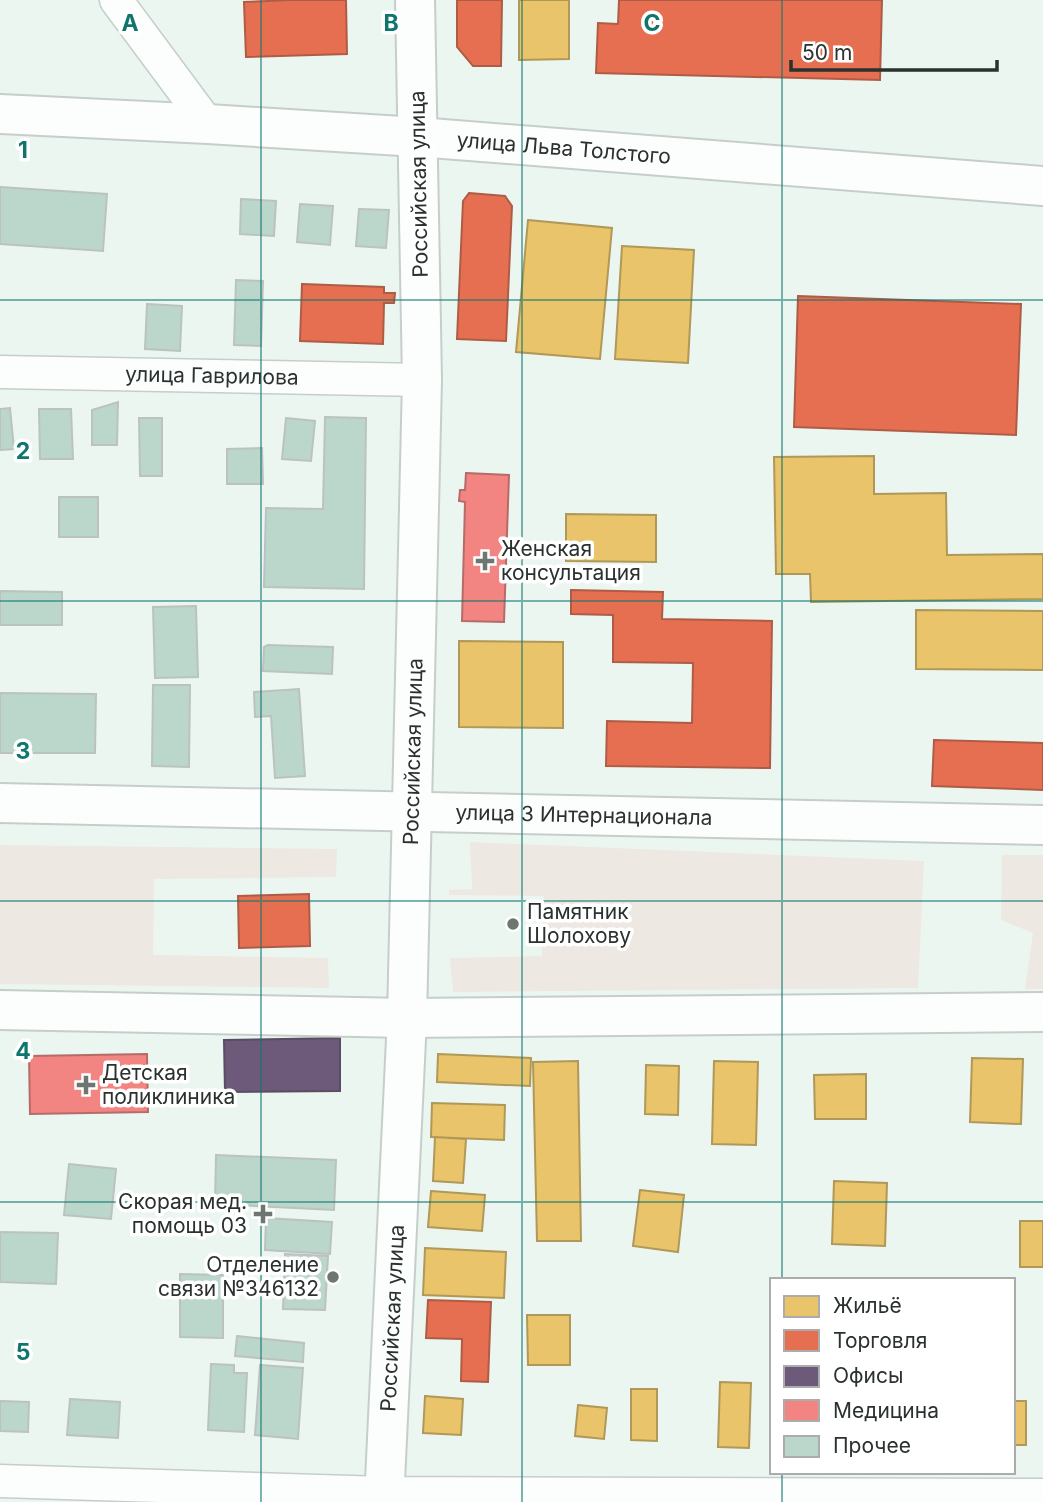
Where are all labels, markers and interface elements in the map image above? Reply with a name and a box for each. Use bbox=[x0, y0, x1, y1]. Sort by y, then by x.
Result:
text: A bbox=[121, 9, 139, 37]
text: B bbox=[383, 9, 399, 37]
text: C bbox=[643, 9, 661, 37]
scale bar bbox=[791, 28, 998, 72]
text: 50 m bbox=[802, 40, 852, 65]
street label: Российская улица bbox=[404, 90, 433, 278]
street label: улица Льва Толстого bbox=[456, 127, 672, 169]
text: 1 bbox=[18, 136, 28, 164]
street label: улица Гаврилова bbox=[125, 361, 299, 390]
text: 2 bbox=[16, 437, 30, 465]
place label: Женская консультация bbox=[501, 536, 641, 585]
marker: Женская консультация bbox=[475, 551, 495, 571]
street label: Российская улица bbox=[398, 658, 427, 845]
text: 3 bbox=[16, 737, 30, 765]
street label: улица 3 Интернационала bbox=[455, 800, 713, 830]
place label: Памятник Шолохову bbox=[527, 899, 631, 948]
marker: Памятник Шолохову bbox=[505, 916, 521, 932]
text: 4 bbox=[15, 1037, 31, 1065]
place label: Детская поликлиника bbox=[102, 1060, 235, 1109]
marker: Детская поликлиника bbox=[76, 1075, 96, 1095]
place label: Скорая мед. помощь 03 bbox=[118, 1189, 247, 1238]
marker: Скорая мед. помощь 03 bbox=[253, 1204, 273, 1224]
street label: Российская улица bbox=[375, 1224, 409, 1412]
place label: Отделение связи №346132 bbox=[158, 1252, 319, 1301]
marker: Отделение связи №346132 bbox=[325, 1269, 341, 1285]
legend bbox=[770, 1278, 1015, 1474]
text: Жильё bbox=[833, 1293, 902, 1318]
text: Торговля bbox=[833, 1328, 927, 1353]
text: 5 bbox=[16, 1338, 30, 1366]
text: Офисы bbox=[833, 1363, 903, 1388]
text: Медицина bbox=[833, 1398, 939, 1423]
text: Прочее bbox=[833, 1433, 911, 1458]

